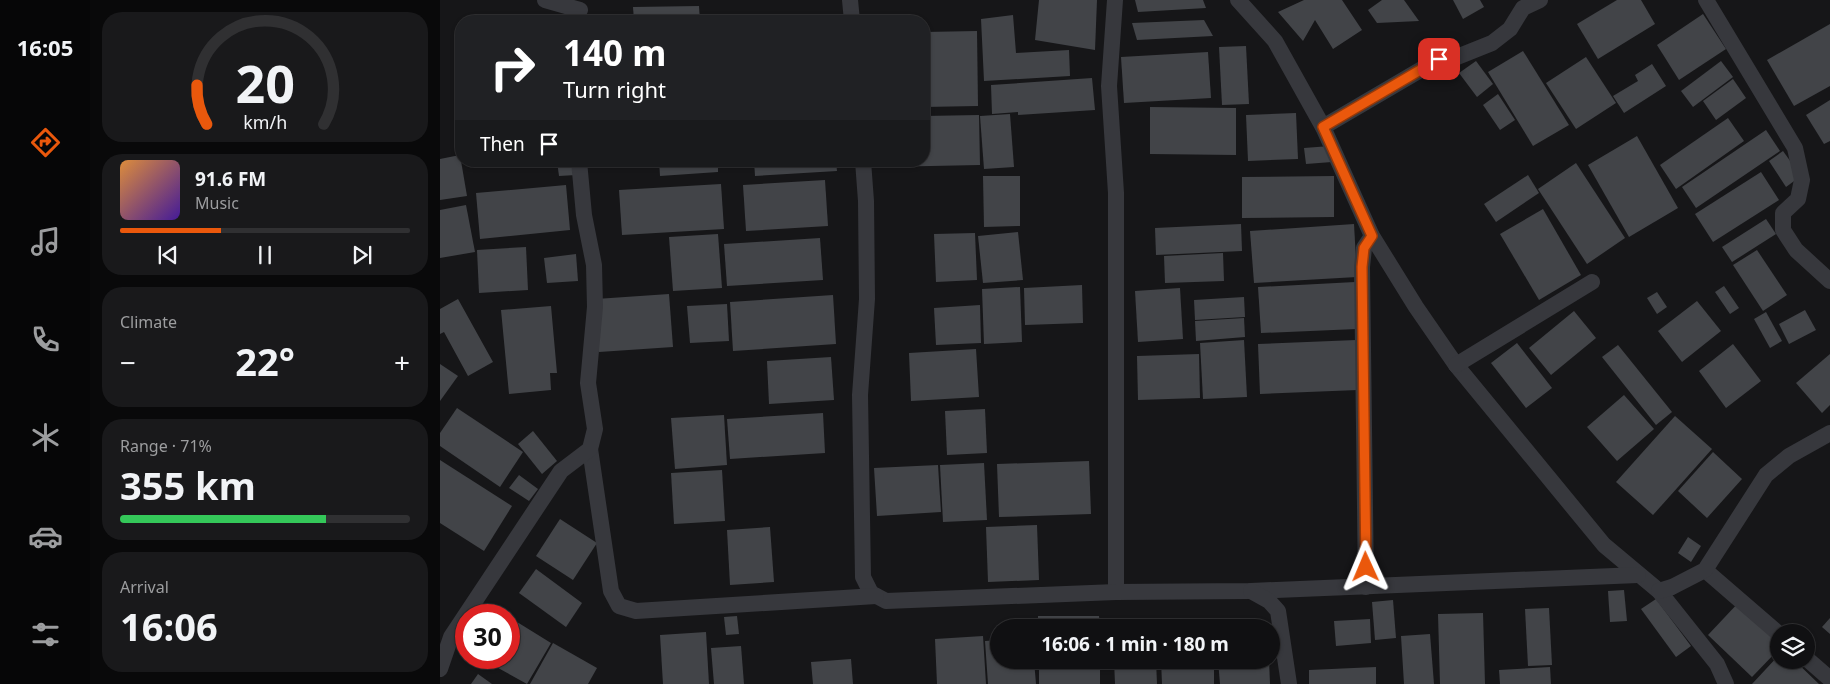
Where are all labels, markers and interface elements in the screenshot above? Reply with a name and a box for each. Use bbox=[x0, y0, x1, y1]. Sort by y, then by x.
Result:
text: 140 m bbox=[563, 29, 666, 76]
text: 16:05 bbox=[17, 32, 73, 62]
icon: right bbox=[480, 35, 545, 100]
pin bbox=[1418, 38, 1460, 80]
icon: arrive bbox=[1425, 45, 1453, 73]
text: 20 bbox=[235, 47, 295, 118]
text: Turn right bbox=[563, 74, 666, 104]
text: km/h bbox=[243, 110, 287, 134]
icon: directions bbox=[28, 125, 63, 160]
icon: arrive bbox=[535, 130, 563, 158]
text: Then bbox=[480, 131, 525, 157]
text: 91.6 FM bbox=[195, 166, 266, 192]
text: Music bbox=[195, 192, 239, 214]
icon: music bbox=[28, 224, 63, 259]
icon: previous bbox=[154, 241, 182, 269]
icon: pause bbox=[251, 241, 279, 269]
icon: next bbox=[348, 241, 376, 269]
text: Climate bbox=[120, 311, 177, 333]
icon: phone bbox=[28, 322, 63, 357]
text: 22° bbox=[235, 335, 295, 387]
text: − bbox=[120, 343, 136, 381]
text: + bbox=[394, 343, 410, 381]
icon: climate bbox=[28, 420, 63, 455]
text: Range · 71% bbox=[120, 435, 212, 457]
text: 355 km bbox=[120, 459, 256, 511]
icon: car bbox=[28, 519, 63, 554]
position arrow bbox=[1339, 540, 1391, 592]
text: Arrival bbox=[120, 576, 169, 598]
text: 16:06 bbox=[120, 600, 218, 652]
speed limit sign: 30 bbox=[455, 604, 520, 669]
icon: filters bbox=[28, 617, 63, 652]
map controls bbox=[1770, 624, 1815, 669]
button: layers bbox=[1770, 624, 1815, 669]
text: 16:06 · 1 min · 180 m bbox=[1041, 631, 1229, 657]

